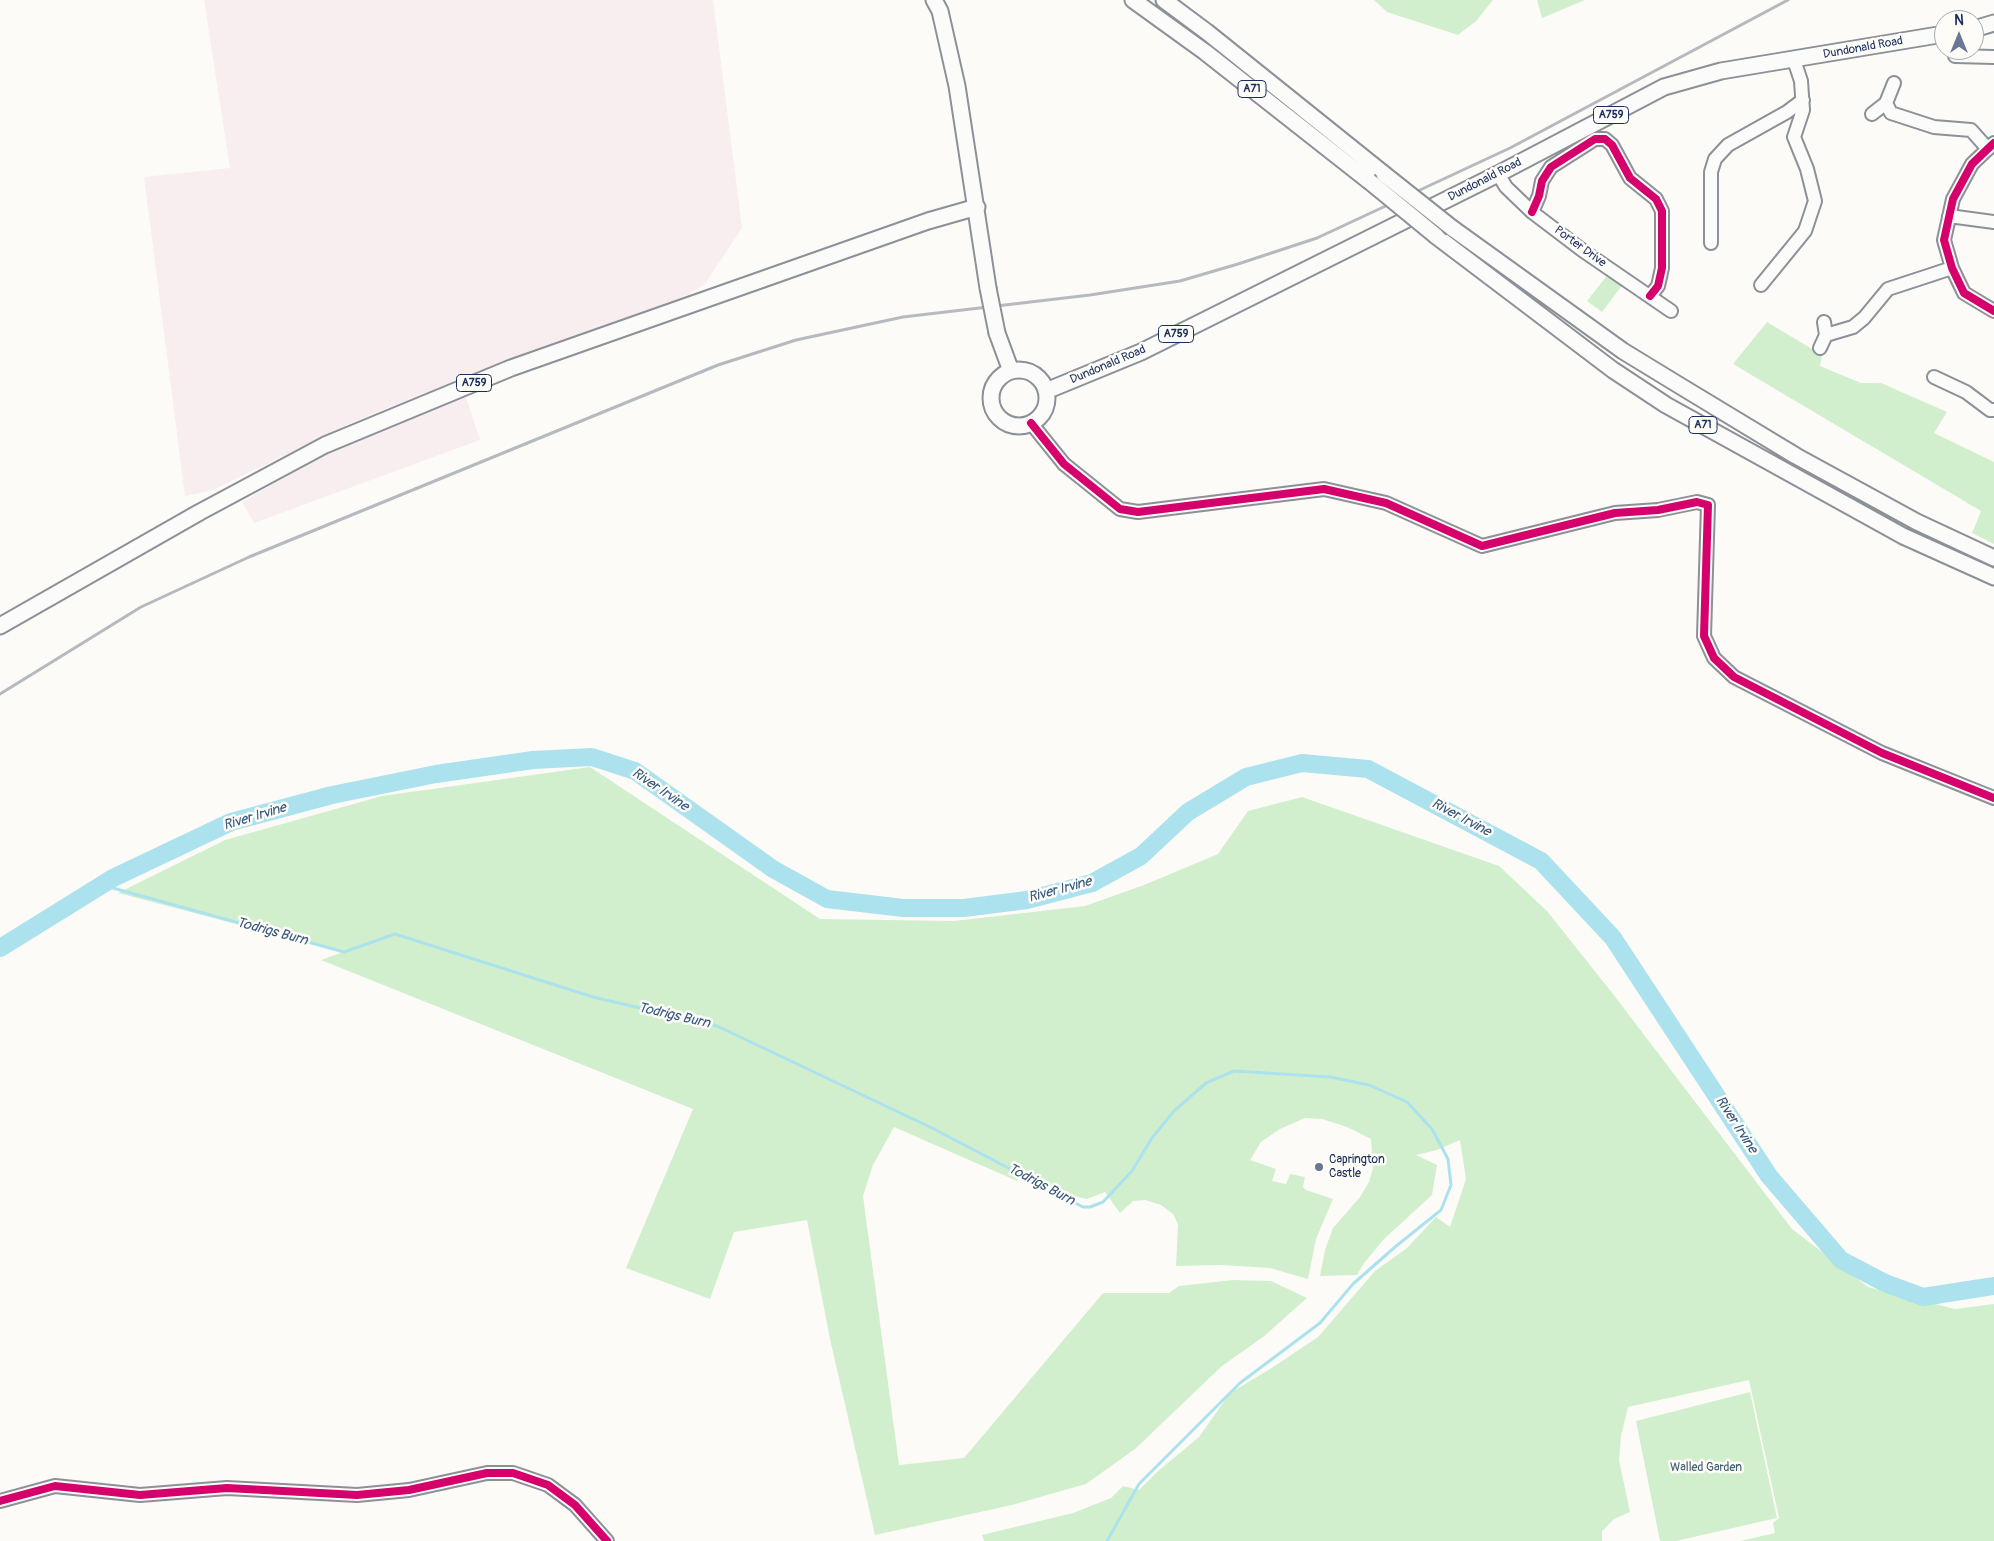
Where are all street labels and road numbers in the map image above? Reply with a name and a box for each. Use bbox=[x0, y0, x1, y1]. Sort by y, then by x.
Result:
street label: Dundonald Road bbox=[1822, 34, 1904, 62]
road number: A71 bbox=[1238, 80, 1266, 98]
road number: A759 bbox=[1594, 106, 1628, 124]
street label: Dundonald Road bbox=[1446, 155, 1524, 205]
street label: Porter Drive bbox=[1551, 223, 1609, 271]
road number: A759 bbox=[1158, 326, 1194, 342]
street label: Dundonald Road bbox=[1068, 343, 1148, 387]
road number: A759 bbox=[456, 374, 492, 392]
road number: A71 bbox=[1689, 416, 1717, 434]

